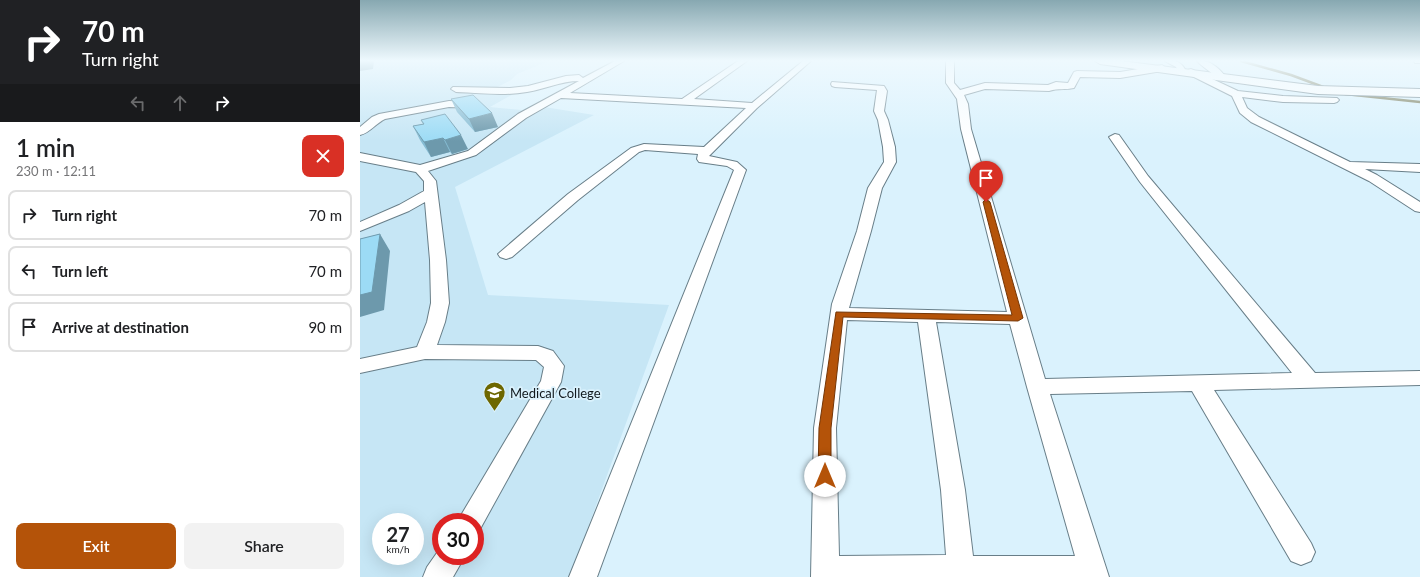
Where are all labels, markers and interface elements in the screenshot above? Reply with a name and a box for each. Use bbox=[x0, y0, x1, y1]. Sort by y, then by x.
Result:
text: 70 m bbox=[82, 14, 145, 48]
icon: right bbox=[16, 16, 68, 68]
text: Turn right bbox=[82, 48, 159, 70]
icon: left bbox=[127, 92, 149, 114]
icon: ahead bbox=[169, 92, 191, 114]
icon: right bbox=[211, 92, 233, 114]
text: 1 min bbox=[16, 133, 75, 162]
button: close bbox=[302, 135, 344, 177]
pin bbox=[969, 161, 1003, 202]
text: 230 m · 12:11 bbox=[16, 163, 96, 179]
icon: arrive bbox=[975, 167, 997, 189]
icon: right bbox=[18, 204, 40, 226]
text: Turn right bbox=[52, 206, 117, 224]
text: 70 m bbox=[308, 206, 342, 224]
icon: left bbox=[18, 260, 40, 282]
text: Turn left bbox=[52, 262, 108, 280]
text: 70 m bbox=[308, 262, 342, 280]
icon: arrive bbox=[18, 316, 40, 338]
text: Arrive at destination bbox=[52, 318, 189, 336]
text: 90 m bbox=[308, 318, 342, 336]
school or university icon: Medical College bbox=[482, 380, 508, 413]
place label: Medical College bbox=[510, 385, 601, 401]
position arrow bbox=[804, 455, 846, 497]
speed limit sign: 30 bbox=[432, 513, 484, 565]
text: 27 bbox=[386, 522, 410, 546]
button: Exit bbox=[16, 523, 176, 569]
button: Share bbox=[184, 523, 344, 569]
text: km/h bbox=[386, 543, 410, 555]

